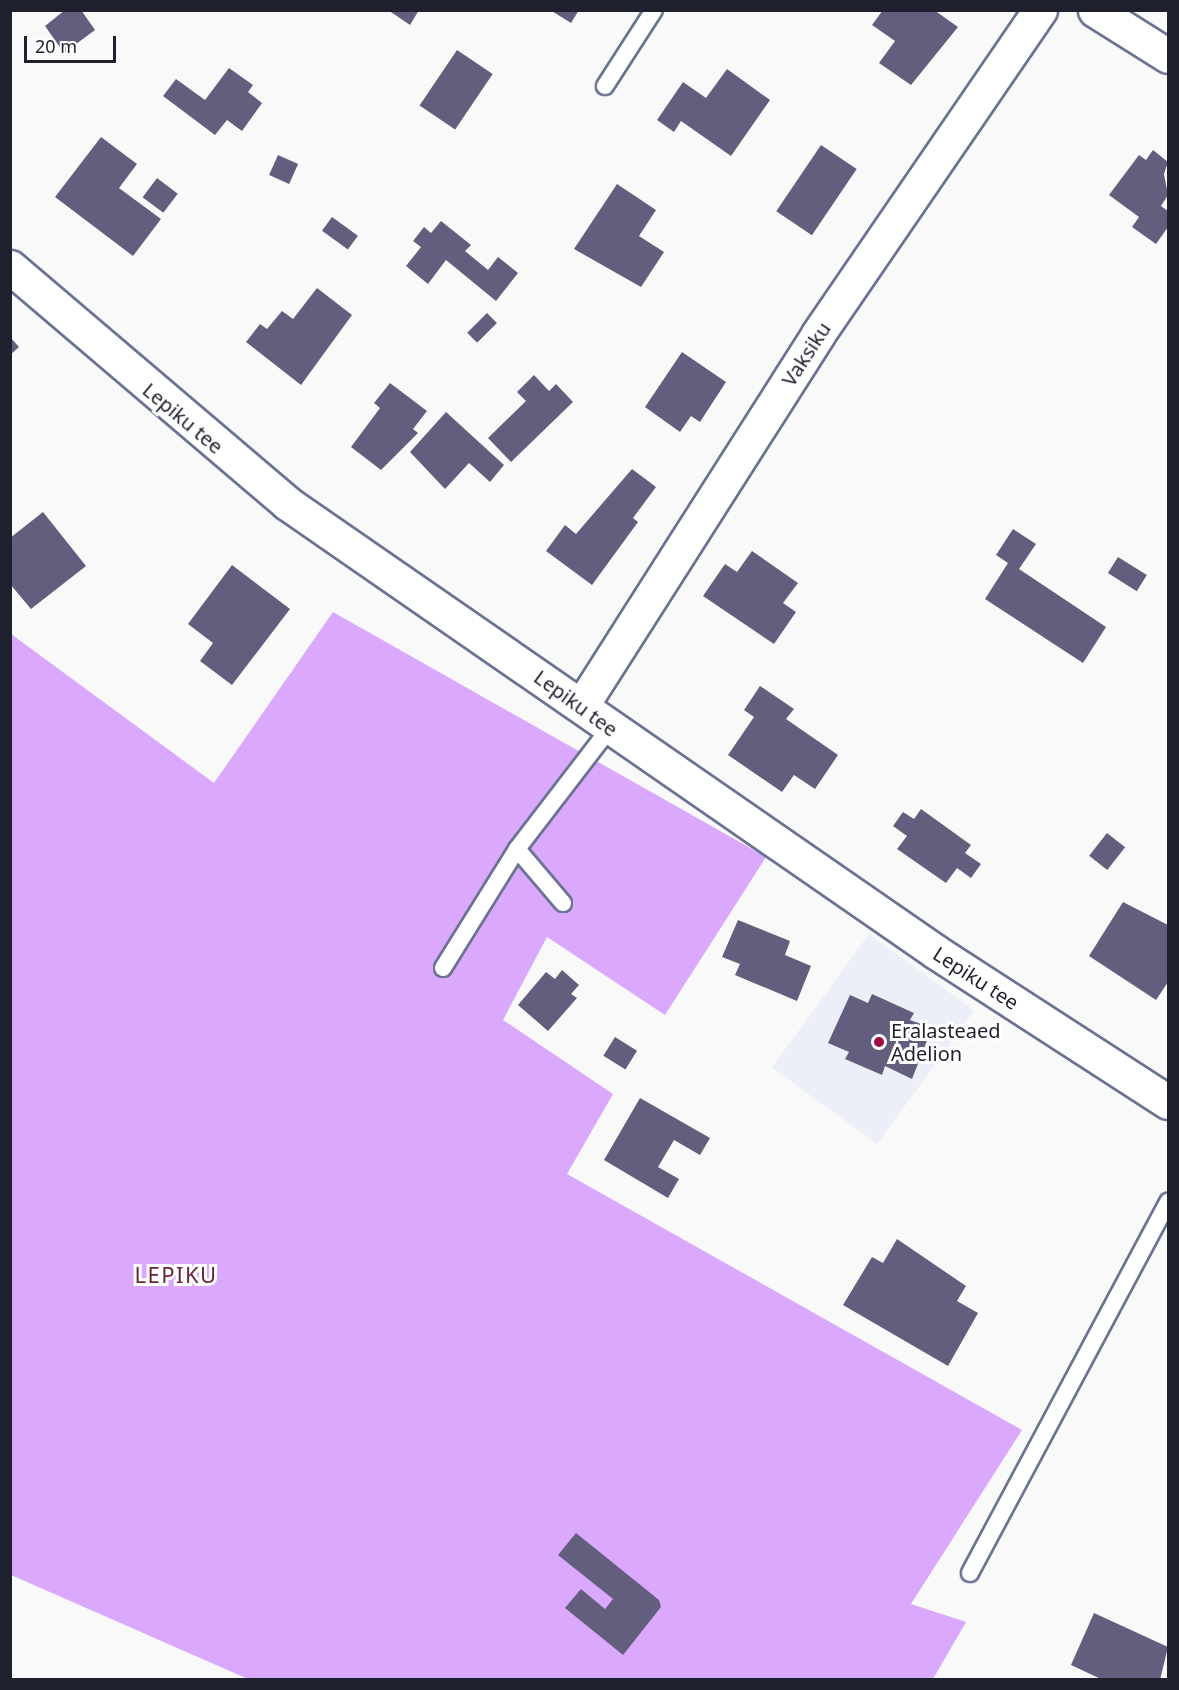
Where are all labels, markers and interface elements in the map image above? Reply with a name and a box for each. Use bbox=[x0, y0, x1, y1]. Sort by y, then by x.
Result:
scale bar bbox=[27, 24, 118, 62]
text: 20 m bbox=[35, 34, 77, 58]
street label: Vaksiku bbox=[777, 318, 835, 390]
street label: Lepiku tee bbox=[138, 378, 228, 458]
street label: Lepiku tee bbox=[530, 665, 622, 741]
street label: Lepiku tee bbox=[929, 941, 1023, 1015]
place label: Eralasteaed Adelion bbox=[891, 1018, 1000, 1065]
marker: Eralasteaed Adelion bbox=[872, 1035, 886, 1049]
district label: LEPIKU bbox=[134, 1262, 218, 1288]

